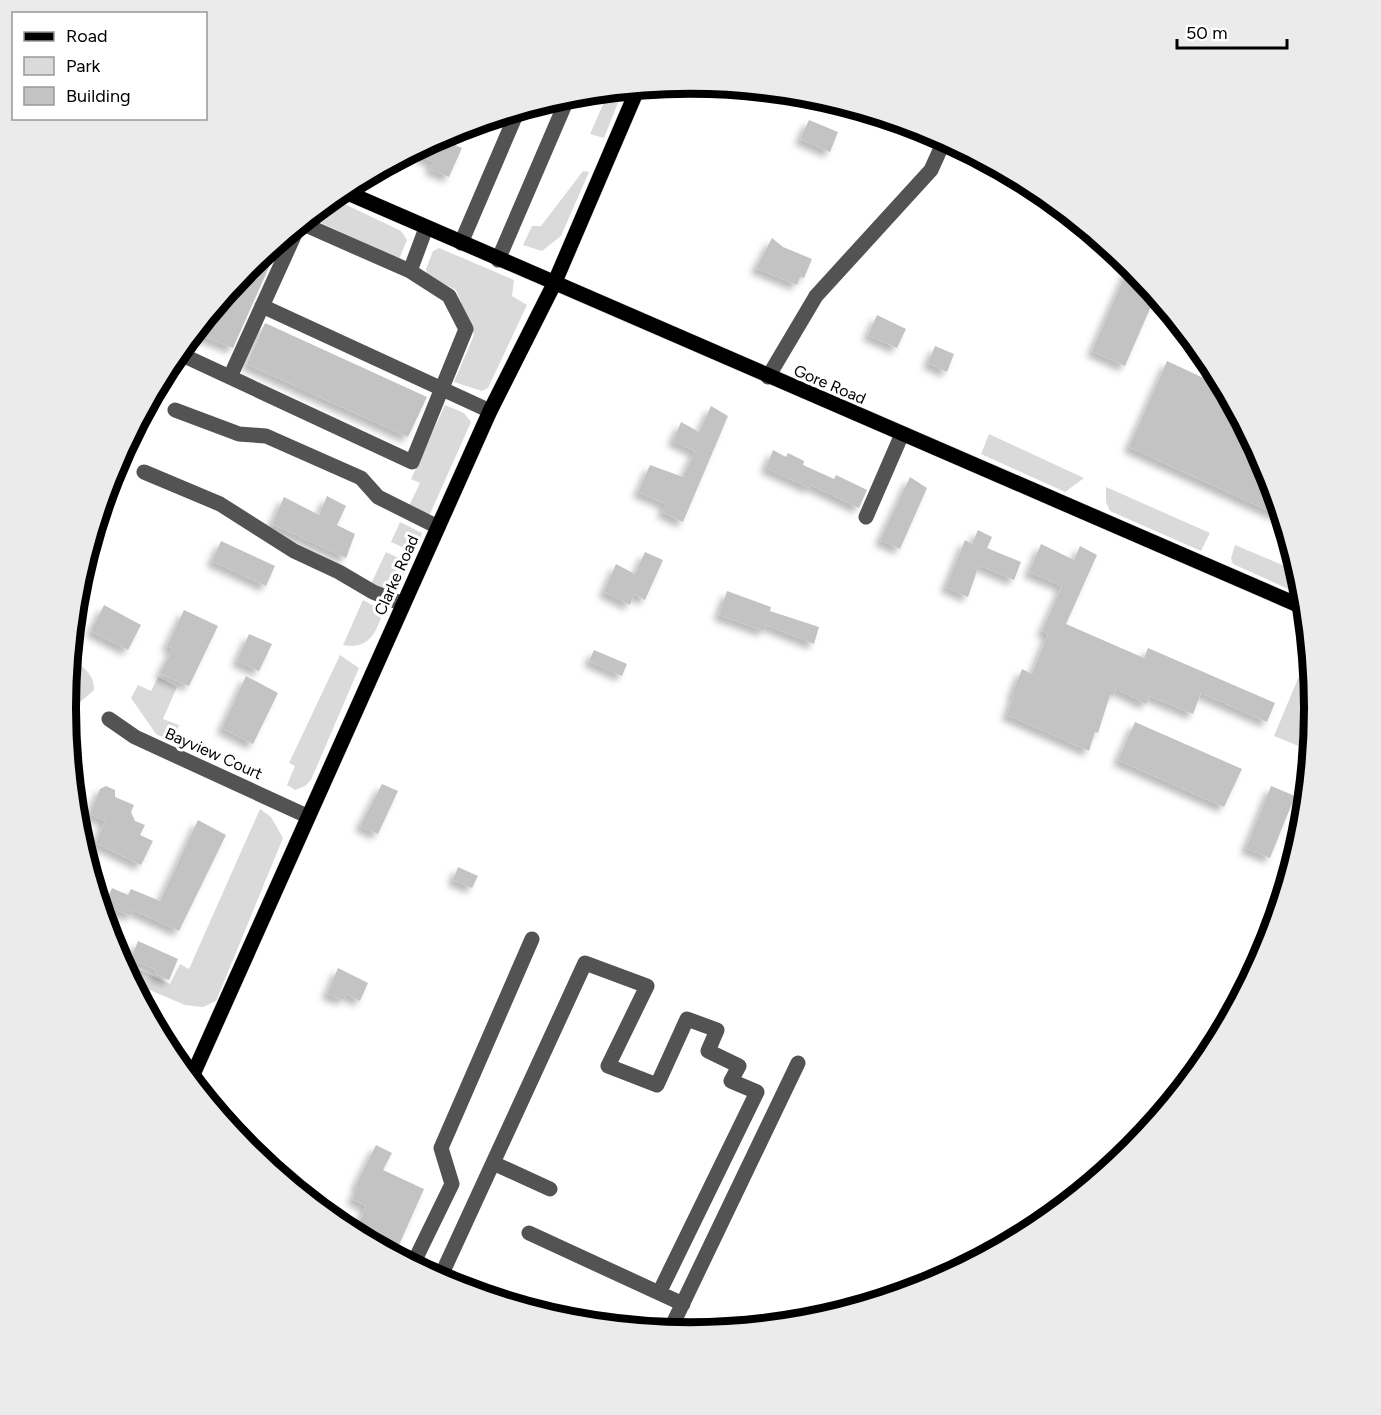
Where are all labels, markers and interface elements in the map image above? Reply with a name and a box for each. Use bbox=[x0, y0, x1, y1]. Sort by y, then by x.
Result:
legend bbox=[12, 12, 207, 120]
scale bar bbox=[1177, 12, 1286, 50]
text: 50 m bbox=[1186, 22, 1228, 44]
text: Road bbox=[66, 25, 107, 47]
text: Park bbox=[66, 55, 101, 77]
text: Building bbox=[66, 85, 131, 107]
street label: Gore Road bbox=[791, 361, 869, 408]
street label: Clarke Road bbox=[370, 532, 423, 618]
street label: Bayview Court bbox=[162, 724, 265, 783]

